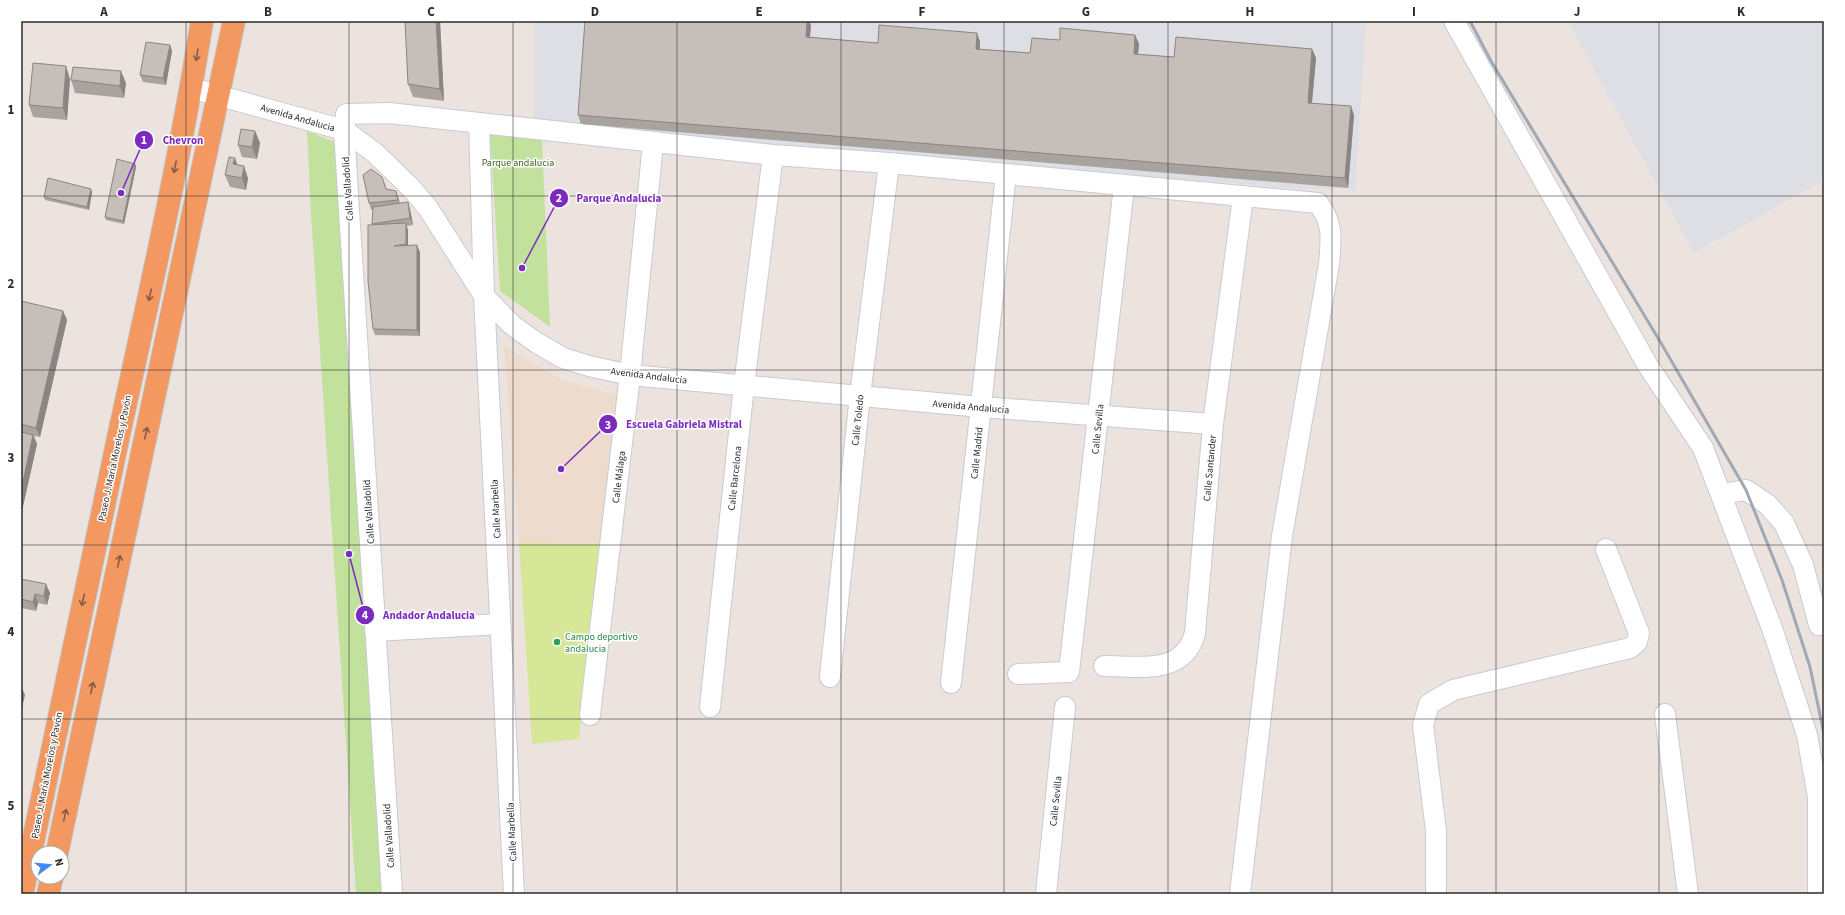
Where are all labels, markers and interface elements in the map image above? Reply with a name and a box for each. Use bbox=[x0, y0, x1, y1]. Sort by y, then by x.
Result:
text: A bbox=[99, 3, 108, 21]
text: B bbox=[264, 3, 272, 21]
text: C bbox=[427, 3, 435, 21]
text: D bbox=[591, 3, 599, 21]
text: E bbox=[755, 3, 763, 21]
text: F bbox=[919, 3, 926, 21]
text: G bbox=[1082, 3, 1090, 21]
text: H bbox=[1246, 3, 1254, 21]
text: I bbox=[1412, 3, 1416, 21]
text: J bbox=[1574, 3, 1580, 21]
text: K bbox=[1737, 3, 1746, 21]
one-way arrow bbox=[193, 48, 201, 61]
text: 1 bbox=[8, 101, 15, 119]
street label: Avenida Andalucia bbox=[259, 101, 337, 135]
callout: Chevron bbox=[134, 129, 211, 152]
text: 1 bbox=[141, 132, 147, 149]
text: Chevron bbox=[163, 133, 203, 148]
street label: Calle Valladolid bbox=[339, 156, 357, 222]
park label: Parque andalucia bbox=[482, 156, 554, 170]
one-way arrow bbox=[171, 161, 179, 174]
callout: Parque Andalucia bbox=[549, 187, 670, 210]
text: 2 bbox=[556, 190, 562, 207]
text: Parque Andalucia bbox=[577, 191, 662, 206]
text: 2 bbox=[8, 275, 15, 293]
one-way arrow bbox=[145, 288, 153, 301]
street label: Avenida Andalucia bbox=[610, 364, 688, 388]
street label: Paseo J. María Morelos y Pavón bbox=[95, 394, 135, 523]
street label: Calle Toledo bbox=[848, 394, 868, 446]
street label: Avenida Andalucia bbox=[932, 397, 1010, 417]
street label: Calle Sevilla bbox=[1088, 403, 1108, 455]
callout: Escuela Gabriela Mistral bbox=[598, 413, 750, 436]
text: 3 bbox=[605, 417, 611, 434]
text: Escuela Gabriela Mistral bbox=[626, 417, 743, 432]
street label: Calle Madrid bbox=[967, 426, 987, 480]
one-way arrow bbox=[143, 427, 151, 440]
street label: Calle Santander bbox=[1200, 434, 1220, 502]
street label: Calle Barcelona bbox=[725, 445, 745, 511]
text: 3 bbox=[8, 449, 15, 467]
street label: Calle Málaga bbox=[609, 450, 629, 504]
street label: Calle Valladolid bbox=[360, 479, 378, 545]
street label: Calle Marbella bbox=[487, 479, 505, 539]
one-way arrow bbox=[116, 554, 124, 567]
one-way arrow bbox=[79, 593, 87, 606]
callout: Andador Andalucia bbox=[355, 603, 483, 626]
text: 4 bbox=[362, 607, 369, 624]
text: Andador Andalucia bbox=[382, 608, 475, 623]
text: 4 bbox=[8, 623, 15, 641]
place label: Campo deportivo andalucia bbox=[565, 630, 638, 656]
marker: Campo deportivo andalucia bbox=[552, 637, 562, 647]
one-way arrow bbox=[89, 682, 97, 695]
street label: Paseo J. María Morelos y Pavón bbox=[28, 711, 66, 840]
street label: Calle Sevilla bbox=[1046, 775, 1066, 827]
text: 5 bbox=[8, 797, 15, 815]
street label: Calle Marbella bbox=[503, 802, 521, 862]
street label: Calle Valladolid bbox=[380, 803, 398, 869]
one-way arrow bbox=[62, 809, 70, 822]
north arrow bbox=[30, 845, 70, 885]
text: N bbox=[51, 857, 67, 868]

